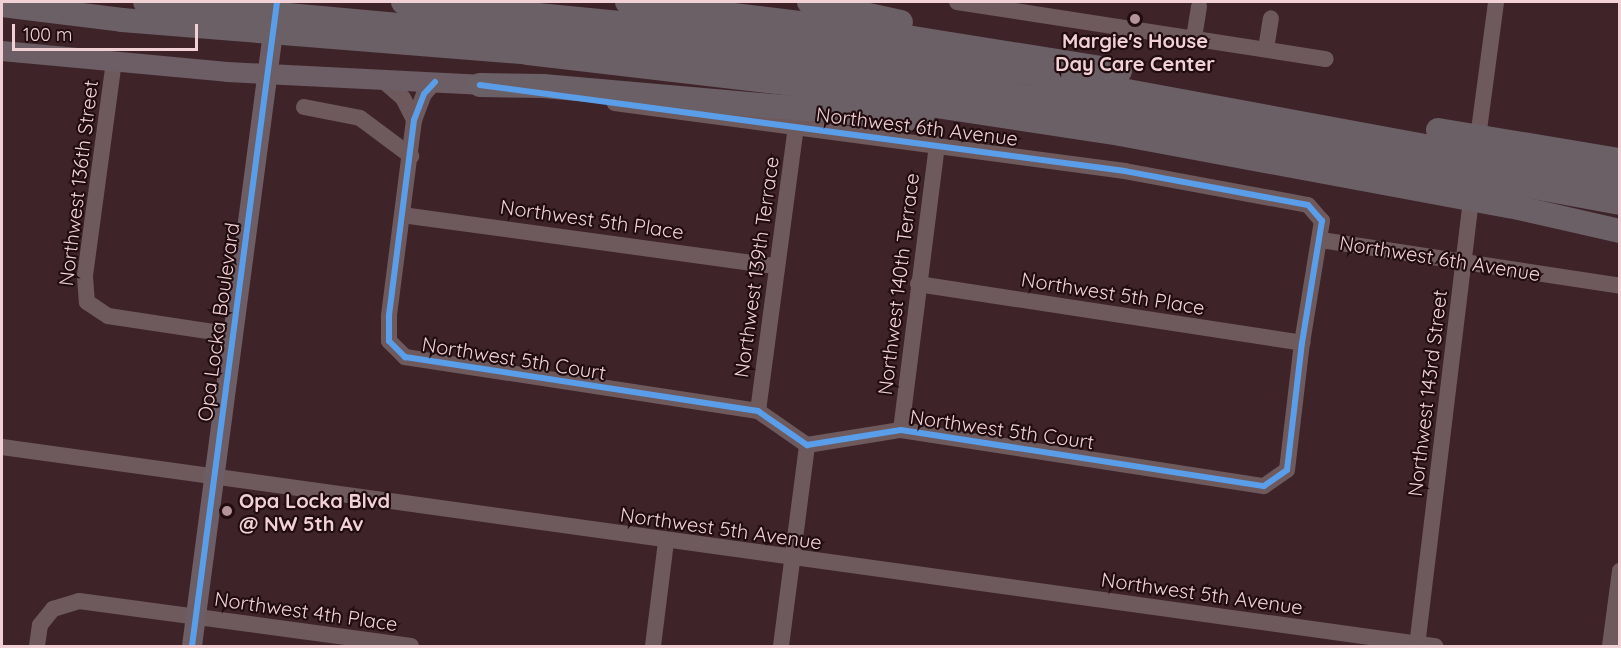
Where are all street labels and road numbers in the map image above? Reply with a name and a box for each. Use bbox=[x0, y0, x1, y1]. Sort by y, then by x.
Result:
street label: Northwest 136th Street bbox=[53, 79, 103, 287]
street label: Northwest 6th Avenue bbox=[815, 102, 1019, 150]
street label: Northwest 139th Terrace bbox=[729, 155, 783, 379]
street label: Northwest 140th Terrace bbox=[872, 172, 924, 396]
street label: Northwest 5th Place bbox=[499, 194, 685, 244]
street label: Opa Locka Boulevard bbox=[192, 221, 244, 423]
street label: Northwest 6th Avenue bbox=[1338, 230, 1542, 286]
street label: Northwest 5th Place bbox=[1020, 267, 1206, 319]
street label: Northwest 143rd Street bbox=[1402, 288, 1452, 498]
street label: Northwest 5th Court bbox=[420, 332, 608, 384]
street label: Northwest 5th Court bbox=[908, 404, 1096, 454]
street label: Northwest 5th Avenue bbox=[619, 502, 823, 554]
street label: Northwest 5th Avenue bbox=[1100, 567, 1304, 619]
street label: Northwest 4th Place bbox=[213, 586, 399, 636]

